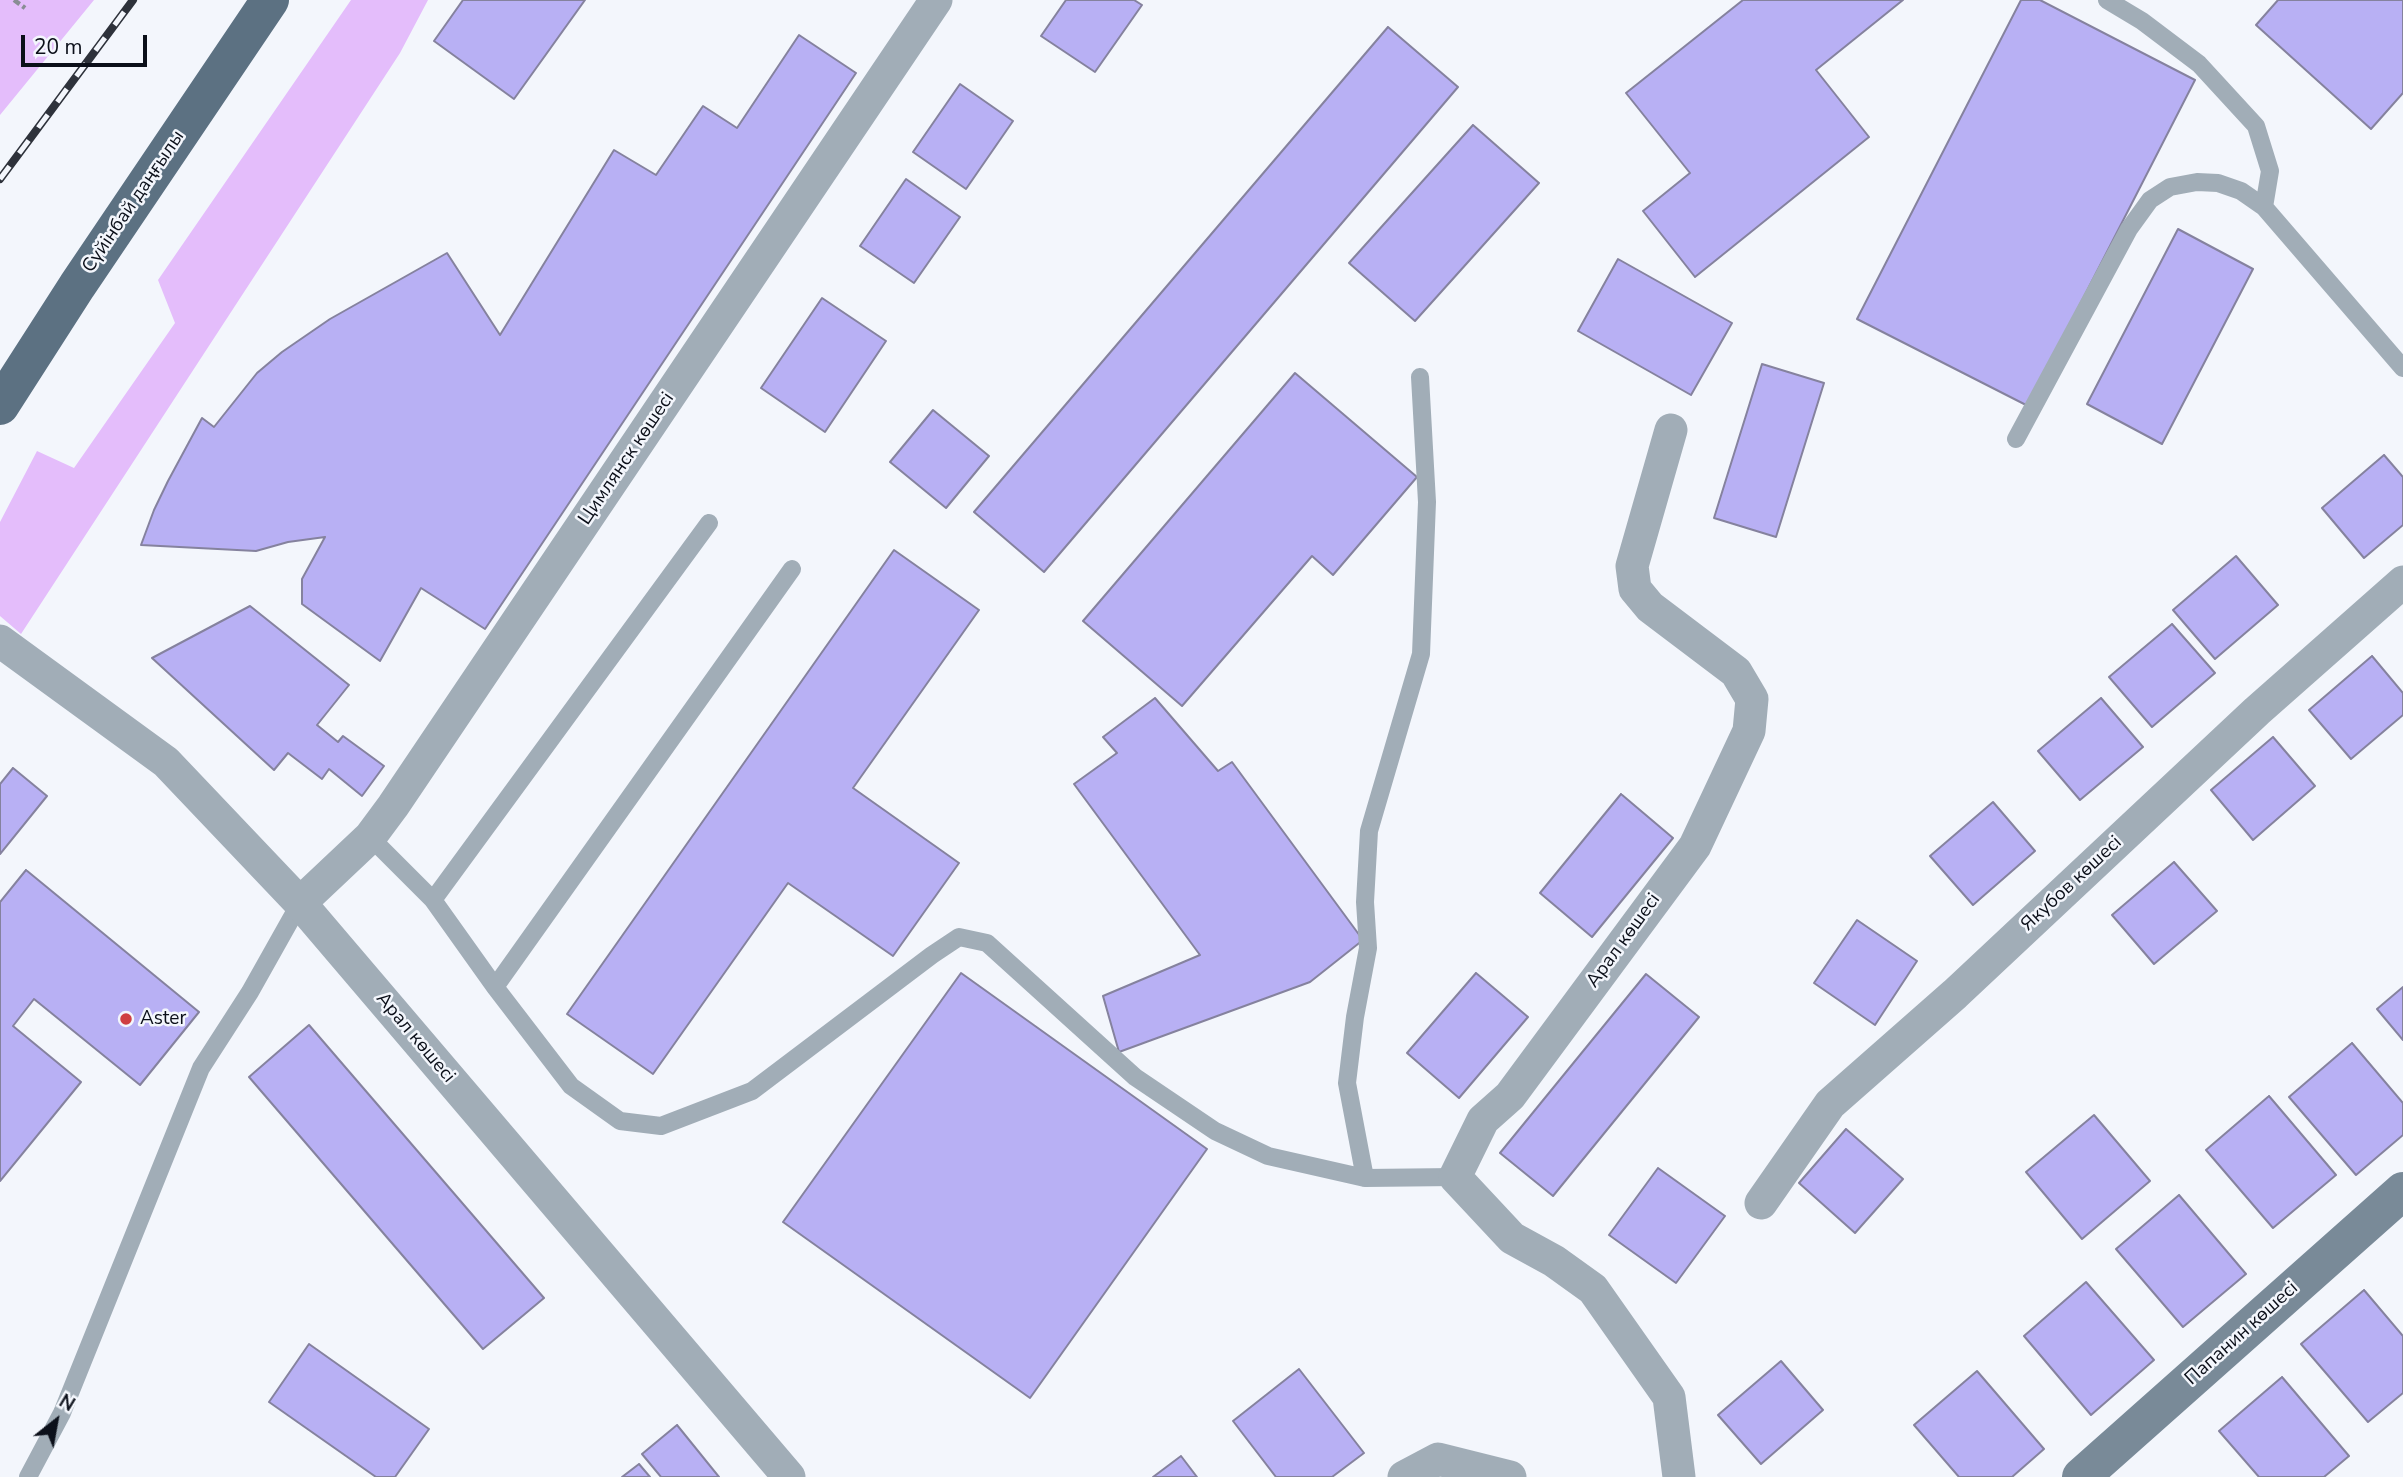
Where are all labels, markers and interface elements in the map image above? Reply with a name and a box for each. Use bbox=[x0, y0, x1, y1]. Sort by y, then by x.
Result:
scale bar bbox=[24, 21, 150, 65]
text: 20 m bbox=[34, 33, 83, 61]
street label: Сүйінбай даңғылы bbox=[78, 127, 190, 277]
street label: Цимлянск көшесі bbox=[574, 389, 680, 529]
street label: Якубов көшесі bbox=[2017, 832, 2127, 936]
street label: Арал көшесі bbox=[1582, 889, 1666, 993]
street label: Арал көшесі bbox=[371, 988, 459, 1088]
place label: Aster bbox=[140, 1008, 186, 1030]
marker: Aster bbox=[118, 1011, 134, 1027]
street label: Папанин көшесі bbox=[2181, 1277, 2303, 1391]
north arrow bbox=[21, 1386, 91, 1456]
text: N bbox=[54, 1388, 80, 1418]

